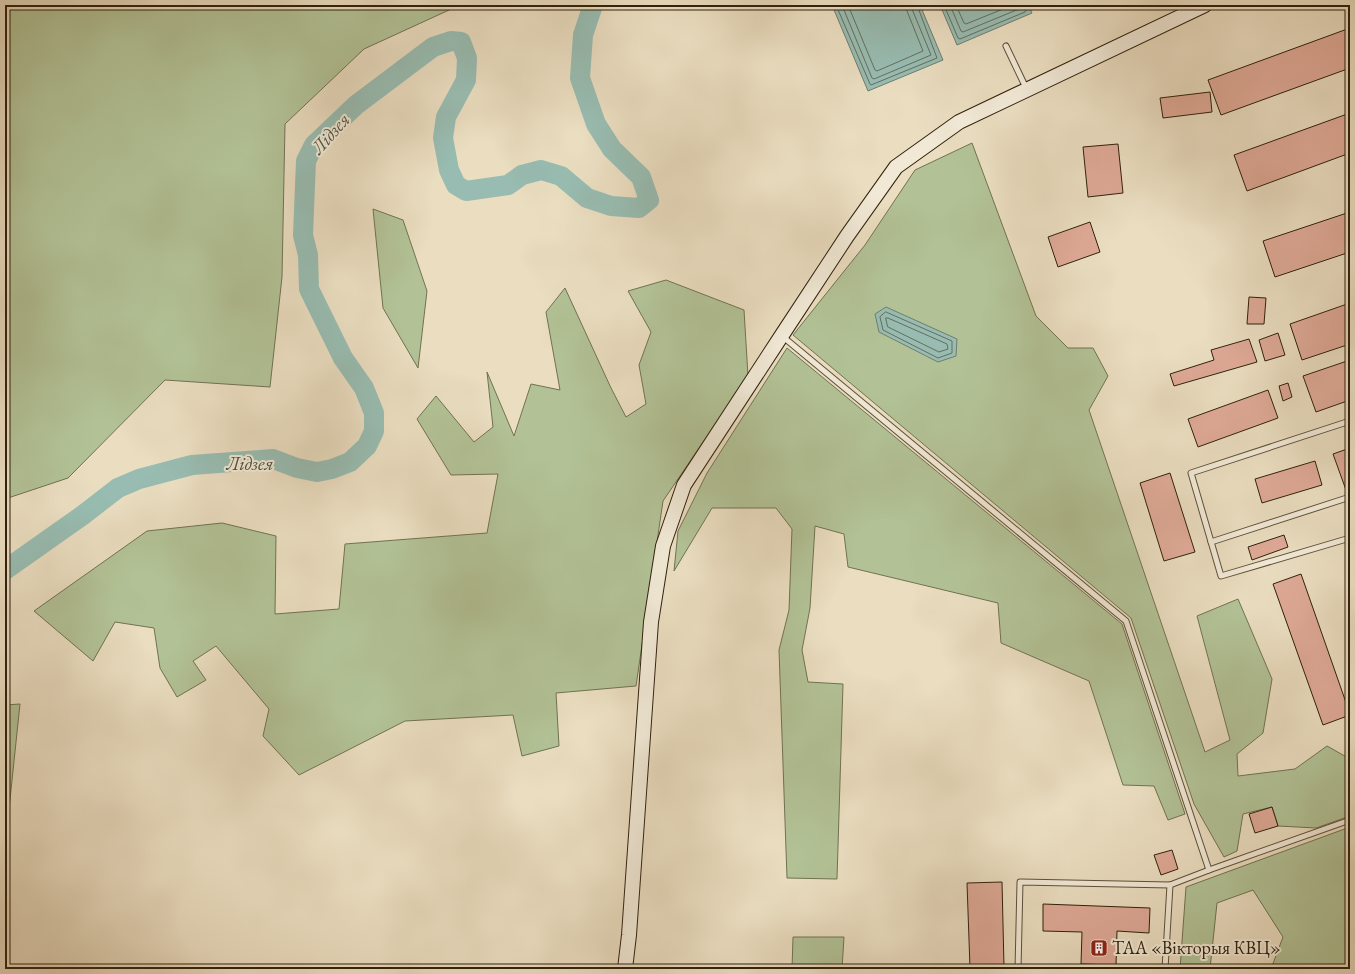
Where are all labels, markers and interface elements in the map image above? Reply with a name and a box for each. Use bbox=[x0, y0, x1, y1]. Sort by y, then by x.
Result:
water label: Лідзея bbox=[305, 107, 355, 160]
water label: Лідзея bbox=[225, 451, 274, 476]
place label: ТАА «Вікторыя КВЦ» bbox=[1112, 936, 1281, 959]
building icon: ТАА «Вікторыя КВЦ» bbox=[1089, 938, 1109, 958]

